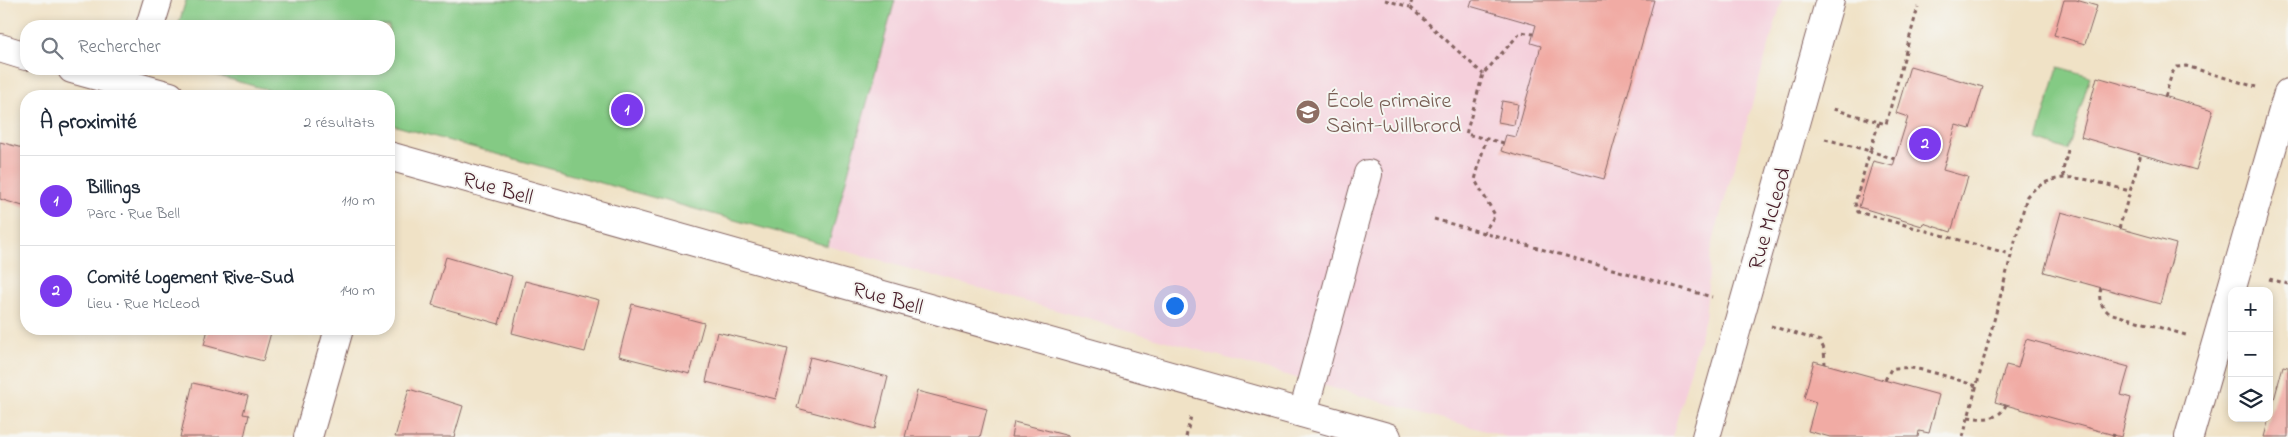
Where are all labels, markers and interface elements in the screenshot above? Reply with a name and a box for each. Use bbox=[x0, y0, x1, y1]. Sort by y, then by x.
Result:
search box bbox=[20, 20, 395, 75]
icon: search bbox=[38, 34, 66, 62]
text: Rechercher bbox=[78, 34, 161, 61]
place label: École primaire Saint-Willbrord bbox=[1326, 86, 1461, 143]
pin: 1 bbox=[611, 91, 643, 129]
school or university icon: École primaire Saint-Willbrord bbox=[1295, 99, 1321, 125]
text: À proximité bbox=[40, 108, 137, 138]
text: 2 résultats bbox=[303, 111, 375, 135]
pin: 2 bbox=[1909, 125, 1941, 163]
street label: Rue McLeod bbox=[1741, 164, 1801, 274]
street label: Rue Bell bbox=[458, 165, 536, 215]
text: Billings bbox=[87, 175, 141, 202]
text: 1 bbox=[53, 189, 59, 213]
text: 110 m bbox=[341, 189, 375, 213]
text: Parc · Rue Bell bbox=[87, 202, 180, 226]
text: Comité Logement Rive-Sud bbox=[87, 265, 294, 292]
street label: Rue Bell bbox=[848, 275, 926, 325]
text: 2 bbox=[52, 279, 60, 303]
text: 140 m bbox=[340, 279, 375, 303]
map controls bbox=[2228, 287, 2273, 422]
button: + bbox=[2228, 287, 2273, 332]
text: Lieu · Rue McLeod bbox=[87, 292, 200, 316]
your location bbox=[1162, 293, 1188, 319]
button: − bbox=[2228, 332, 2273, 377]
button: layers bbox=[2228, 377, 2273, 422]

